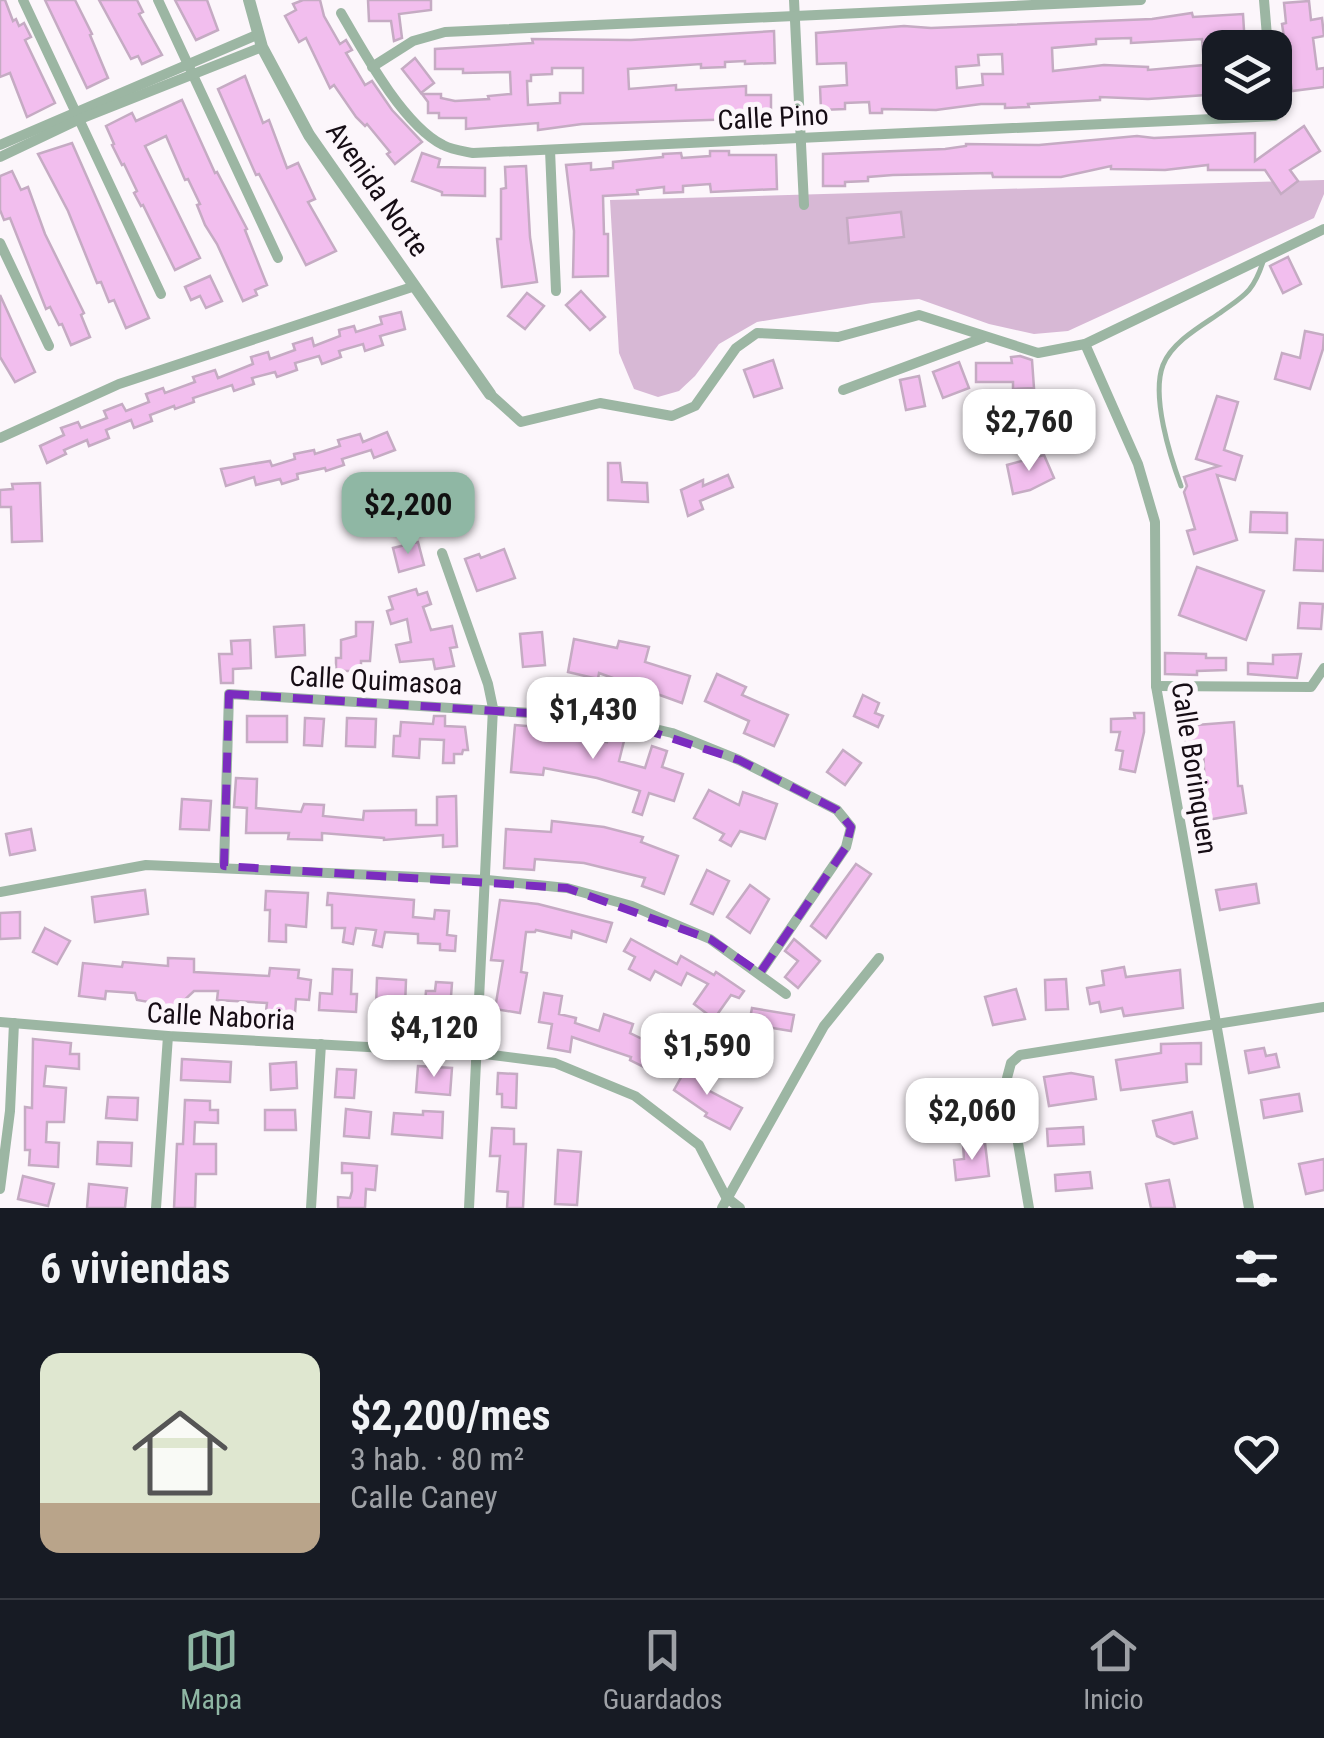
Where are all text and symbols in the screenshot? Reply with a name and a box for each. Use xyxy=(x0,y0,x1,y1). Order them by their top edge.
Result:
map controls xyxy=(1202,30,1292,120)
button: layers xyxy=(1202,30,1292,120)
street label: Calle Pino xyxy=(717,98,829,137)
street label: Avenida Norte xyxy=(319,116,436,263)
pin: $2,760 xyxy=(948,389,1110,474)
text: $2,760 xyxy=(985,402,1073,440)
pin: $2,200 xyxy=(327,472,489,557)
text: $2,200 xyxy=(364,485,452,523)
street label: Calle Quimasoa xyxy=(289,659,463,702)
pin: $1,430 xyxy=(512,677,674,762)
street label: Calle Borinquen xyxy=(1165,680,1224,856)
text: $1,430 xyxy=(549,690,637,728)
pin: $4,120 xyxy=(353,995,515,1080)
street label: Calle Naboria xyxy=(146,996,296,1037)
text: $4,120 xyxy=(390,1008,478,1046)
pin: $1,590 xyxy=(626,1013,788,1098)
text: $1,590 xyxy=(663,1026,751,1064)
pin: $2,060 xyxy=(891,1078,1053,1163)
text: $2,060 xyxy=(928,1091,1016,1129)
icon: filters xyxy=(1229,1241,1284,1296)
text: 6 viviendas xyxy=(40,1244,230,1293)
text: $2,200/mes xyxy=(350,1391,551,1440)
icon: home xyxy=(120,1393,240,1513)
icon: heart xyxy=(1229,1426,1284,1481)
text: 3 hab. · 80 m² xyxy=(350,1440,524,1478)
text: Calle Caney xyxy=(350,1478,498,1516)
tab: Mapa xyxy=(180,1623,242,1716)
tab: Guardados xyxy=(603,1623,723,1716)
tab: Inicio xyxy=(1083,1623,1144,1716)

